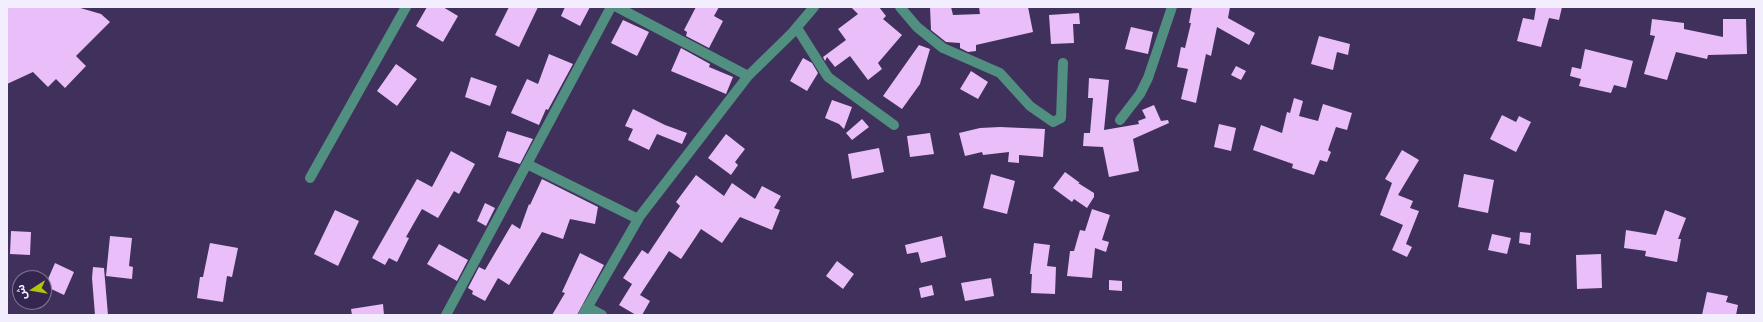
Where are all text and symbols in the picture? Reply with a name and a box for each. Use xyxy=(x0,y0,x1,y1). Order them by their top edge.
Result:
north arrow xyxy=(12,270,52,310)
text: ش xyxy=(13,283,30,301)

